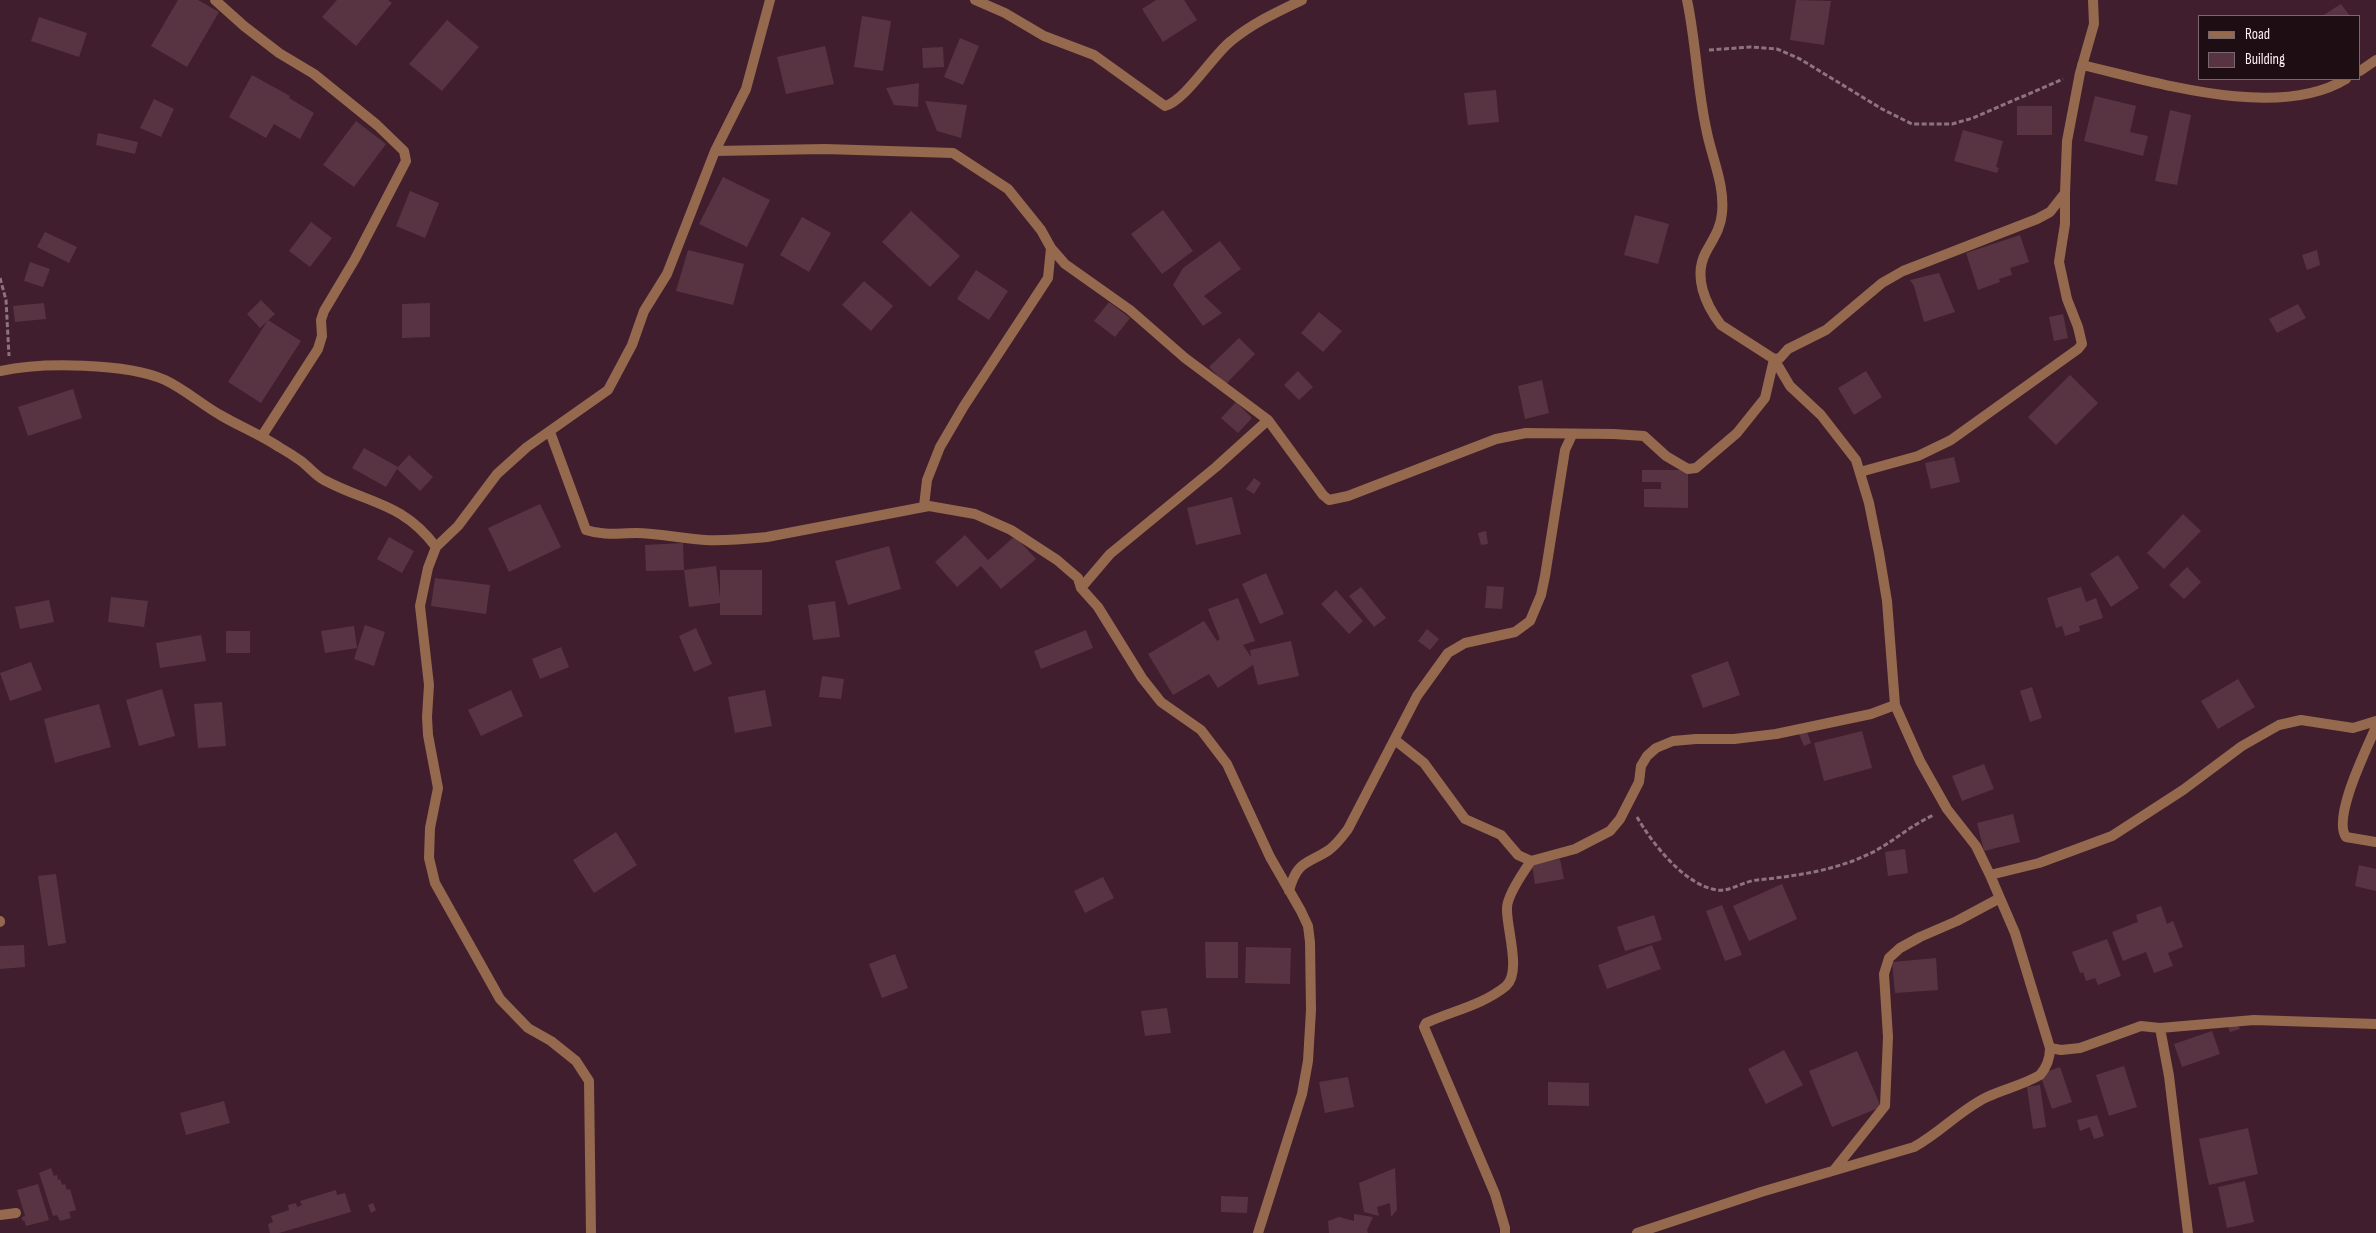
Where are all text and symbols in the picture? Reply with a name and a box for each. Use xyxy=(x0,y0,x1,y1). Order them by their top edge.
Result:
legend xyxy=(2198,15,2361,80)
text: Road xyxy=(2245,25,2270,44)
text: Building xyxy=(2245,50,2285,69)

